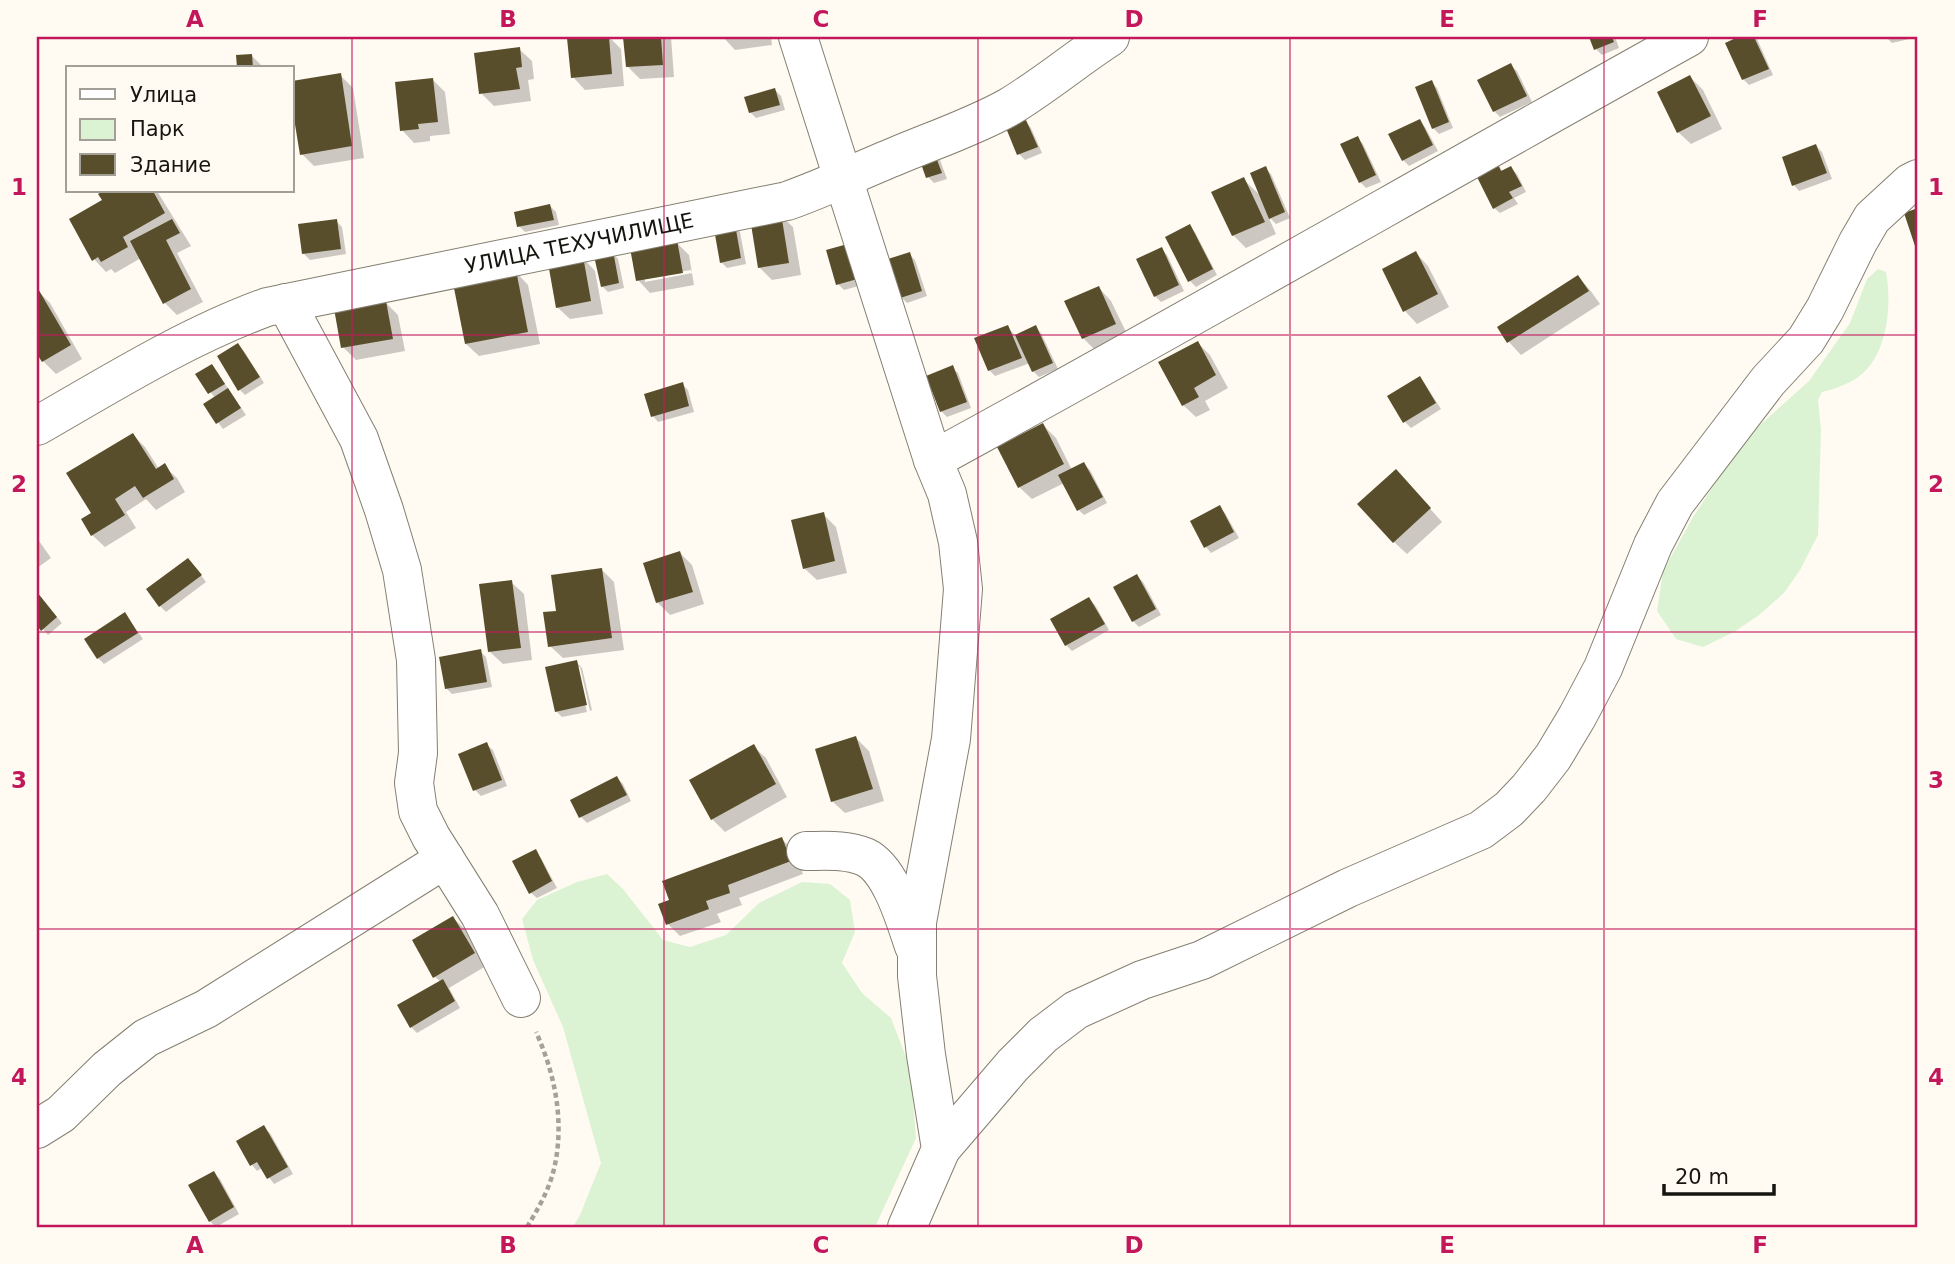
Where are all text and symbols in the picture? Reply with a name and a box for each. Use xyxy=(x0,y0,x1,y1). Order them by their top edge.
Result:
text: A xyxy=(186,6,204,32)
text: B xyxy=(499,6,517,32)
text: C xyxy=(813,6,829,32)
text: D xyxy=(1124,6,1144,32)
text: E xyxy=(1439,6,1455,32)
text: F xyxy=(1752,6,1768,32)
legend xyxy=(66,66,294,192)
text: Улица xyxy=(130,83,197,107)
text: Парк xyxy=(130,117,185,141)
text: Здание xyxy=(130,153,211,177)
text: 1 xyxy=(11,174,27,200)
text: 1 xyxy=(1928,174,1944,200)
street label: УЛИЦА ТЕХУЧИЛИЩЕ xyxy=(463,208,696,278)
text: 2 xyxy=(11,471,27,497)
text: 2 xyxy=(1928,471,1944,497)
text: 3 xyxy=(11,767,27,793)
text: 3 xyxy=(1928,767,1944,793)
text: 4 xyxy=(11,1064,27,1090)
text: 4 xyxy=(1928,1064,1944,1090)
scale bar xyxy=(1664,1152,1775,1196)
text: 20 m xyxy=(1675,1165,1729,1189)
text: A xyxy=(186,1232,204,1258)
text: B xyxy=(499,1232,517,1258)
text: C xyxy=(813,1232,829,1258)
text: D xyxy=(1124,1232,1144,1258)
text: E xyxy=(1439,1232,1455,1258)
text: F xyxy=(1752,1232,1768,1258)

